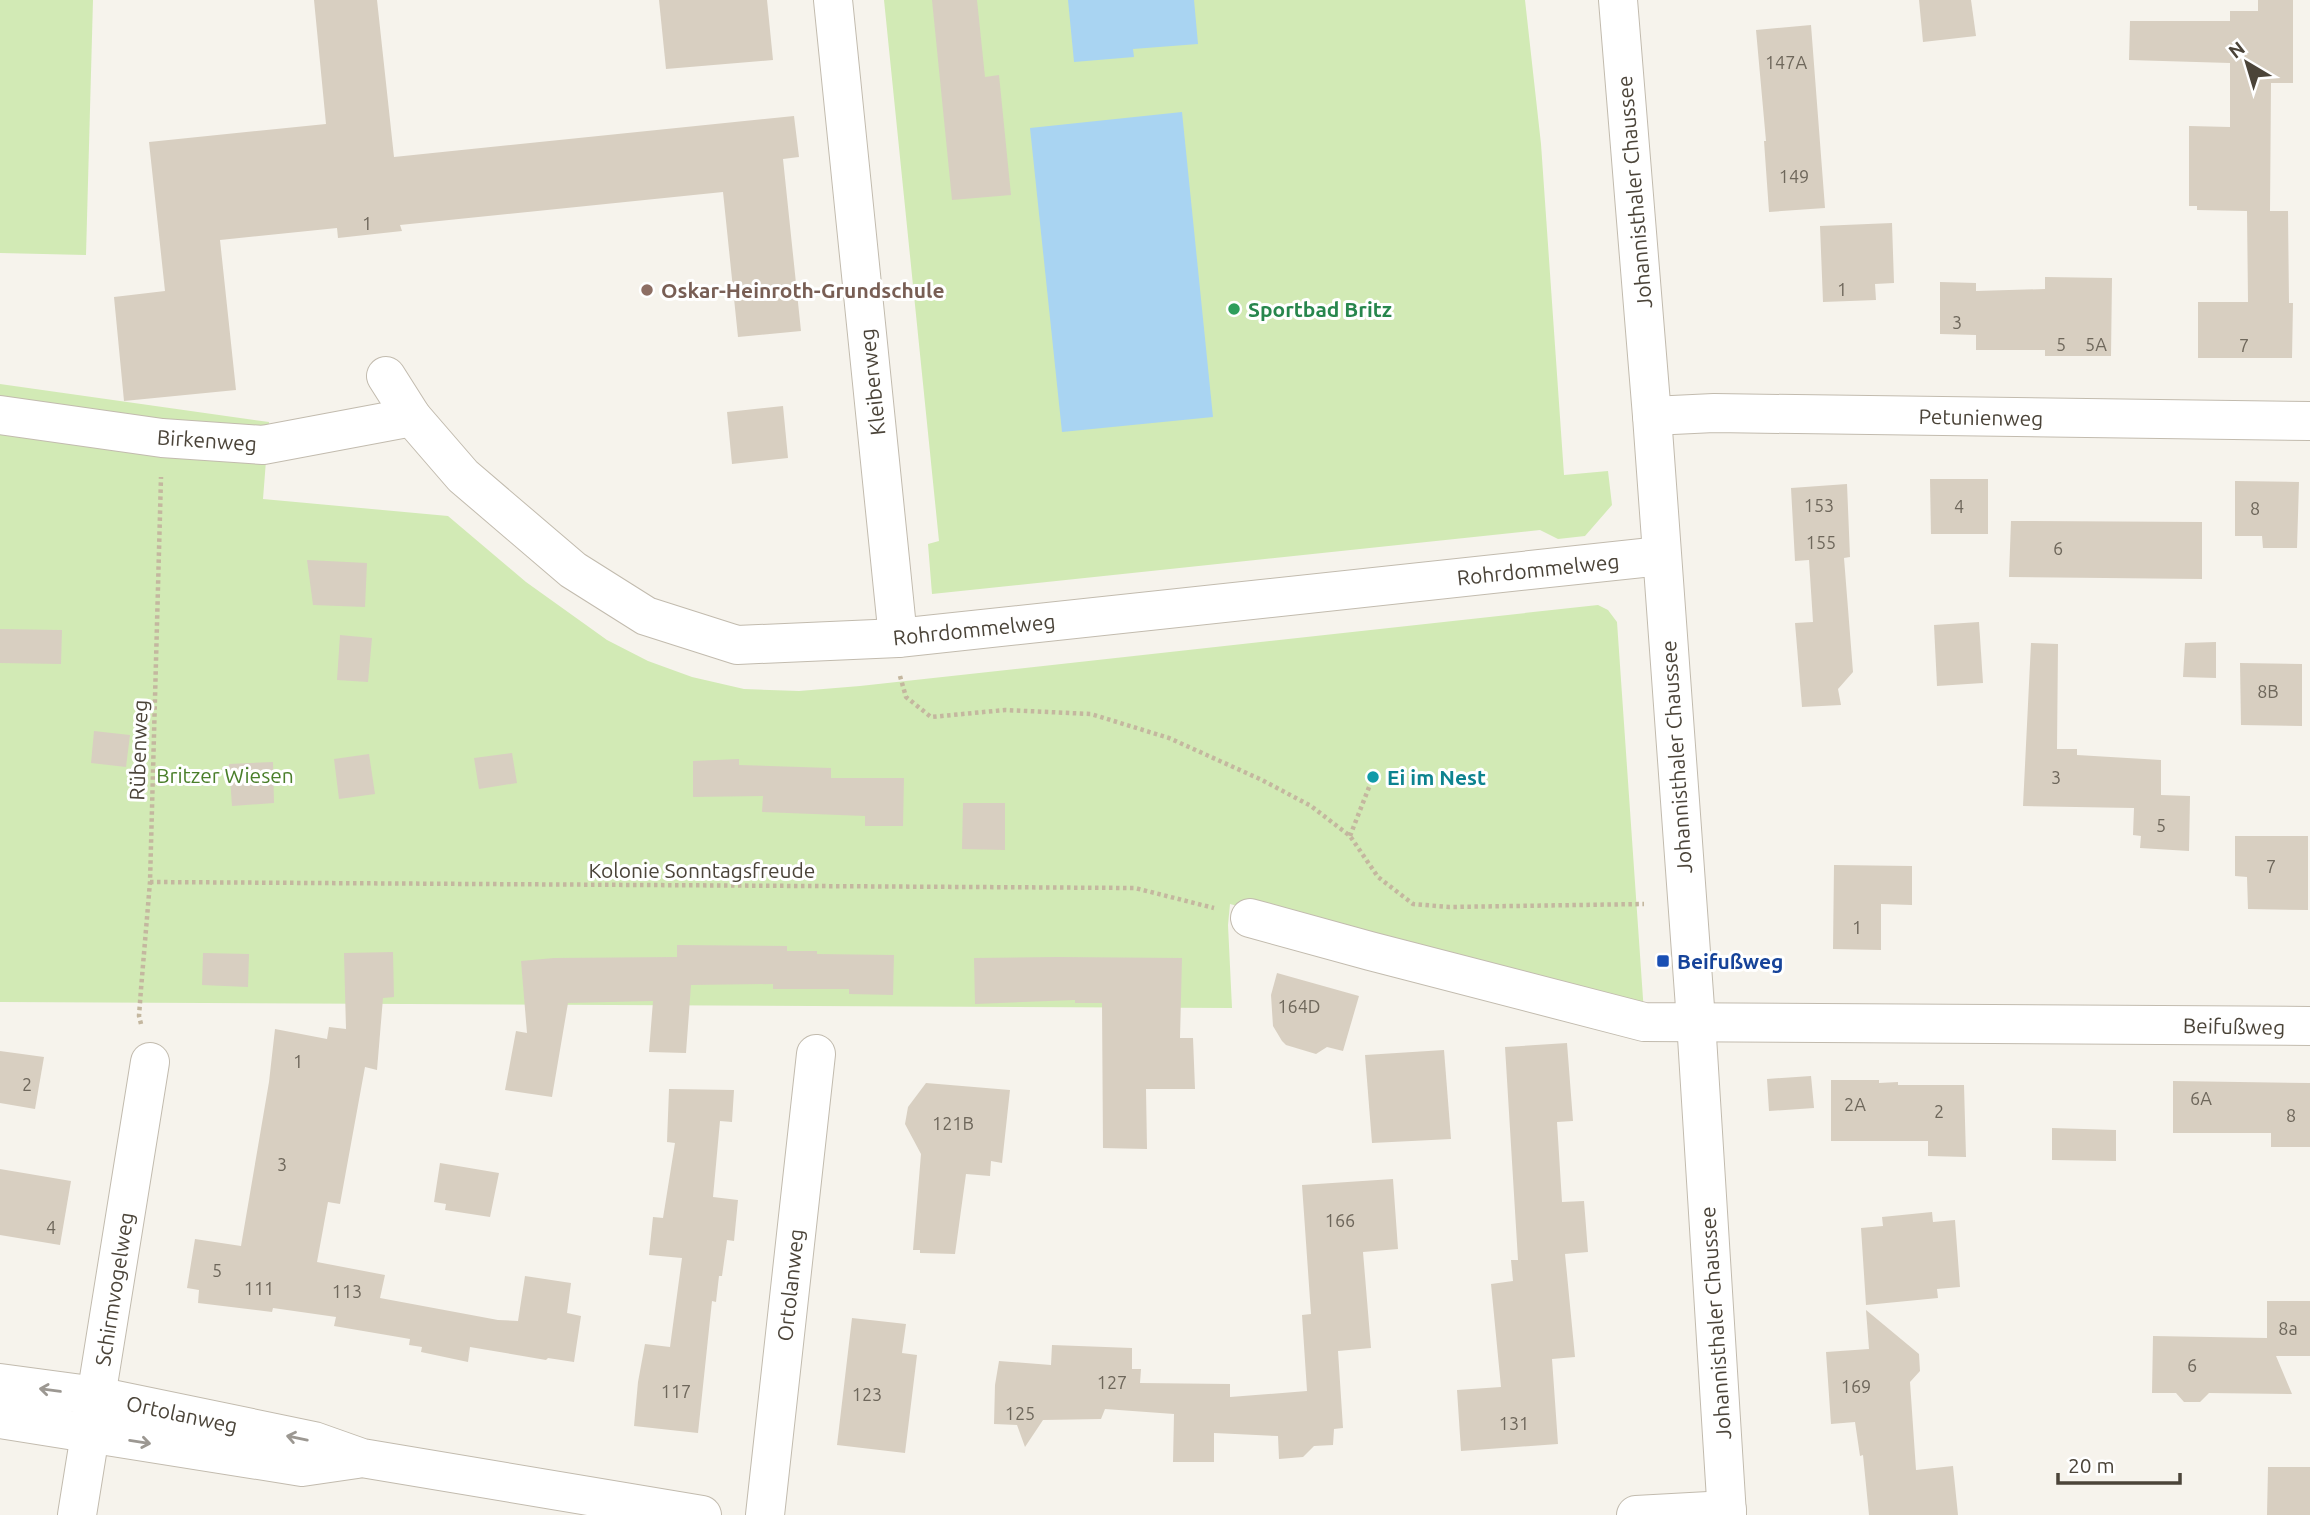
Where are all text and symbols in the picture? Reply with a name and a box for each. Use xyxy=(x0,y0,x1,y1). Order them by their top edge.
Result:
north arrow xyxy=(2212,28,2282,98)
text: N xyxy=(2224,37,2249,63)
house number: 147A xyxy=(1765,52,1807,72)
street label: Johannisthaler Chaussee xyxy=(1612,75,1656,309)
house number: 149 xyxy=(1779,166,1809,186)
house number: 1 xyxy=(362,213,372,233)
place label: Oskar-Heinroth-Grundschule xyxy=(661,278,945,302)
house number: 1 xyxy=(1837,279,1847,299)
marker: Oskar-Heinroth-Grundschule xyxy=(639,282,655,298)
place label: Sportbad Britz xyxy=(1248,297,1392,321)
marker: Sportbad Britz xyxy=(1226,301,1242,317)
house number: 3 xyxy=(1952,312,1962,332)
street label: Kleiberweg xyxy=(854,327,890,437)
house number: 5 xyxy=(2056,334,2066,354)
house number: 5A xyxy=(2085,334,2107,354)
house number: 7 xyxy=(2239,335,2249,355)
street label: Petunienweg xyxy=(1919,404,2043,430)
street label: Birkenweg xyxy=(156,425,258,455)
house number: 153 xyxy=(1804,495,1834,515)
house number: 4 xyxy=(1954,496,1964,516)
house number: 8 xyxy=(2250,498,2260,518)
house number: 155 xyxy=(1806,532,1836,552)
house number: 6 xyxy=(2053,538,2063,558)
street label: Rohrdommelweg xyxy=(1456,549,1620,589)
street label: Rohrdommelweg xyxy=(892,609,1056,649)
street label: Johannisthaler Chaussee xyxy=(1656,640,1696,874)
house number: 8B xyxy=(2257,681,2279,701)
street label: Rübenweg xyxy=(124,699,152,801)
park label: Britzer Wiesen xyxy=(156,763,294,787)
place label: Ei im Nest xyxy=(1387,765,1486,789)
house number: 3 xyxy=(2051,767,2061,787)
marker: Ei im Nest xyxy=(1365,769,1381,785)
house number: 5 xyxy=(2156,815,2166,835)
house number: 7 xyxy=(2266,856,2276,876)
street label: Kolonie Sonntagsfreude xyxy=(589,858,815,882)
house number: 1 xyxy=(1852,917,1862,937)
place label: Beifußweg xyxy=(1677,949,1783,973)
marker: Beifußweg xyxy=(1655,953,1671,969)
house number: 164D xyxy=(1277,996,1321,1016)
street label: Beifußweg xyxy=(2183,1013,2285,1039)
house number: 1 xyxy=(293,1051,303,1071)
house number: 2 xyxy=(22,1074,32,1094)
house number: 6A xyxy=(2190,1088,2212,1108)
house number: 2A xyxy=(1844,1094,1866,1114)
house number: 2 xyxy=(1934,1101,1944,1121)
house number: 8 xyxy=(2286,1105,2296,1125)
house number: 121B xyxy=(932,1113,974,1133)
house number: 3 xyxy=(277,1154,287,1174)
street label: Johannisthaler Chaussee xyxy=(1695,1206,1735,1440)
street label: Schirmvogelweg xyxy=(90,1210,138,1368)
house number: 166 xyxy=(1325,1210,1355,1230)
house number: 4 xyxy=(46,1217,56,1237)
street label: Ortolanweg xyxy=(772,1228,808,1342)
house number: 5 xyxy=(212,1260,222,1280)
house number: 111 xyxy=(244,1278,274,1298)
house number: 113 xyxy=(332,1281,362,1301)
house number: 8a xyxy=(2278,1318,2298,1338)
house number: 6 xyxy=(2187,1355,2197,1375)
house number: 127 xyxy=(1097,1372,1127,1392)
house number: 169 xyxy=(1841,1376,1871,1396)
house number: 117 xyxy=(661,1381,691,1401)
one-way arrow xyxy=(39,1383,62,1396)
house number: 123 xyxy=(852,1384,882,1404)
street label: Ortolanweg xyxy=(124,1391,240,1437)
house number: 125 xyxy=(1005,1403,1035,1423)
house number: 131 xyxy=(1499,1413,1529,1433)
one-way arrow xyxy=(286,1430,309,1444)
one-way arrow xyxy=(128,1436,151,1449)
scale bar xyxy=(2058,1442,2180,1486)
text: 20 m xyxy=(2068,1453,2115,1477)

